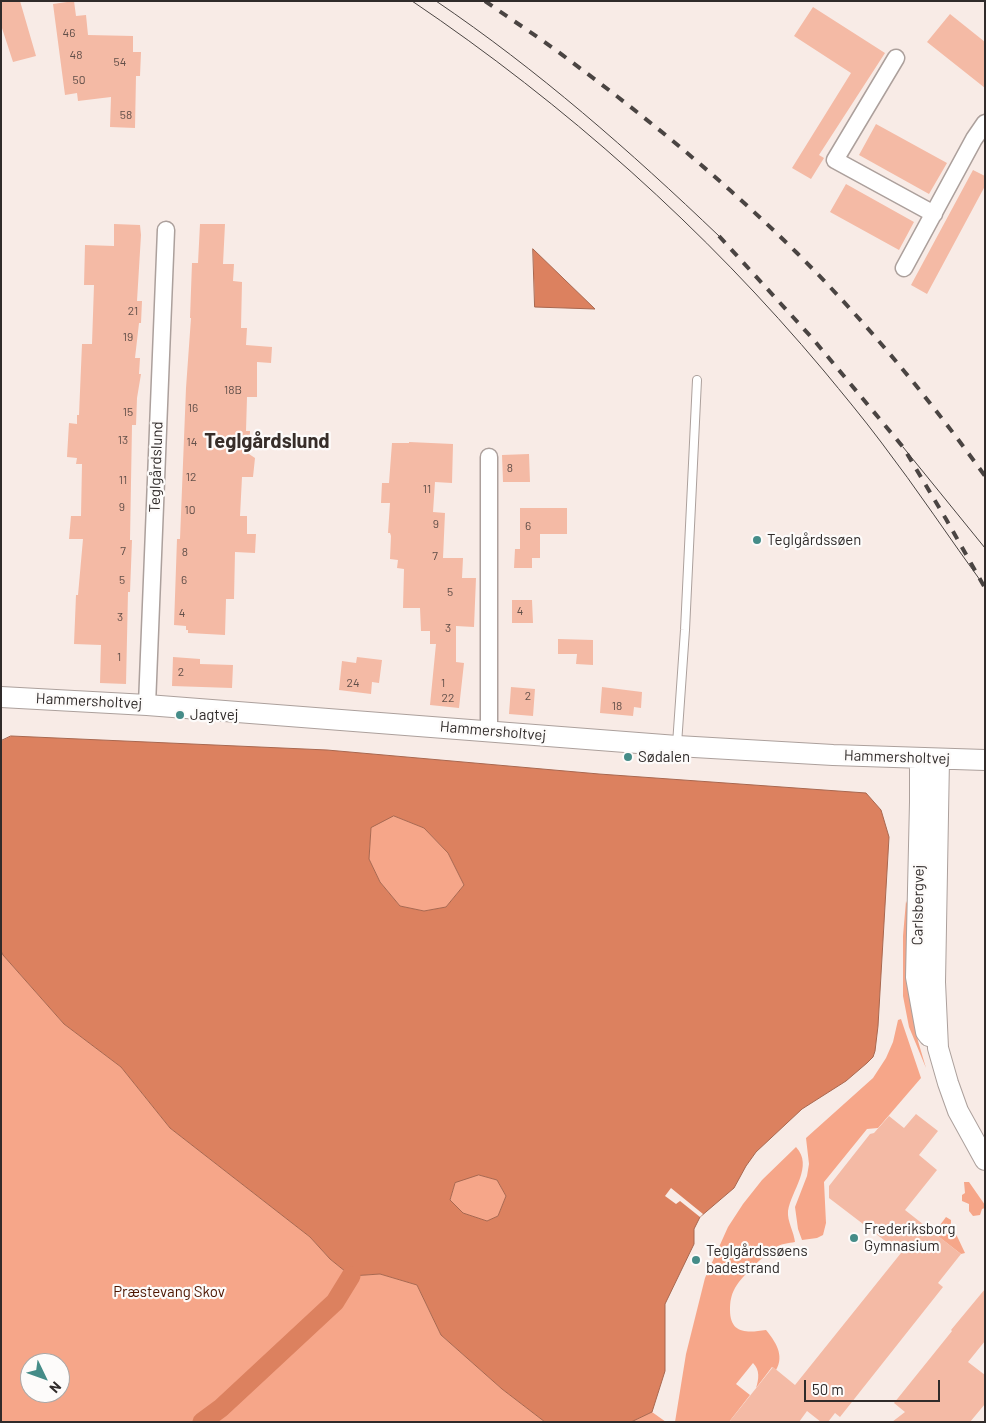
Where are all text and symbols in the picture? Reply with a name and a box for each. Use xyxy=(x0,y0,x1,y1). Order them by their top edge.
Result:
house number: 46 xyxy=(63,26,75,40)
house number: 48 xyxy=(70,48,82,62)
house number: 54 xyxy=(114,55,126,69)
house number: 50 xyxy=(73,73,85,87)
house number: 58 xyxy=(120,108,132,122)
house number: 21 xyxy=(128,304,138,318)
house number: 19 xyxy=(123,330,133,344)
house number: 18B xyxy=(224,383,242,397)
house number: 16 xyxy=(188,401,198,415)
house number: 15 xyxy=(123,405,133,419)
street label: Teglgårdslund xyxy=(145,421,167,513)
district label: Teglgårdslund xyxy=(204,429,330,453)
house number: 13 xyxy=(118,433,128,447)
house number: 14 xyxy=(187,435,197,449)
house number: 8 xyxy=(507,461,513,475)
house number: 12 xyxy=(186,470,196,484)
house number: 11 xyxy=(119,473,127,487)
house number: 11 xyxy=(423,482,431,496)
house number: 9 xyxy=(119,500,125,514)
house number: 10 xyxy=(185,503,195,517)
house number: 9 xyxy=(433,517,439,531)
house number: 6 xyxy=(525,519,531,533)
place label: Teglgårdssøen xyxy=(767,531,861,549)
marker: Teglgårdssøen xyxy=(751,534,763,546)
house number: 7 xyxy=(120,544,126,558)
house number: 8 xyxy=(182,545,188,559)
house number: 7 xyxy=(432,549,438,563)
house number: 5 xyxy=(119,573,125,587)
house number: 6 xyxy=(181,573,187,587)
house number: 5 xyxy=(447,585,453,599)
house number: 4 xyxy=(517,604,523,618)
house number: 4 xyxy=(179,606,185,620)
house number: 3 xyxy=(117,610,123,624)
house number: 3 xyxy=(445,621,451,635)
house number: 1 xyxy=(117,650,121,664)
house number: 2 xyxy=(178,665,184,679)
house number: 24 xyxy=(346,676,360,690)
house number: 1 xyxy=(441,676,445,690)
street label: Hammersholtvej xyxy=(35,689,143,713)
house number: 2 xyxy=(525,689,531,703)
house number: 22 xyxy=(442,691,454,705)
house number: 18 xyxy=(612,699,622,713)
place label: Jagtvej xyxy=(190,706,238,724)
marker: Jagtvej xyxy=(174,709,186,721)
street label: Hammersholtvej xyxy=(439,717,547,745)
street label: Hammersholtvej xyxy=(844,746,950,768)
place label: Sødalen xyxy=(638,748,690,766)
marker: Sødalen xyxy=(622,751,634,763)
street label: Carlsbergvej xyxy=(908,864,928,946)
place label: Frederiksborg Gymnasium xyxy=(864,1220,955,1255)
marker: Frederiksborg Gymnasium xyxy=(848,1232,860,1244)
place label: Teglgårdssøens badestrand xyxy=(706,1242,808,1277)
marker: Teglgårdssøens badestrand xyxy=(690,1254,702,1266)
park label: Præstevang Skov xyxy=(113,1283,225,1301)
north arrow xyxy=(20,1353,70,1403)
scale bar xyxy=(806,1370,942,1402)
text: N xyxy=(46,1379,65,1397)
text: 50 m xyxy=(812,1380,844,1398)

